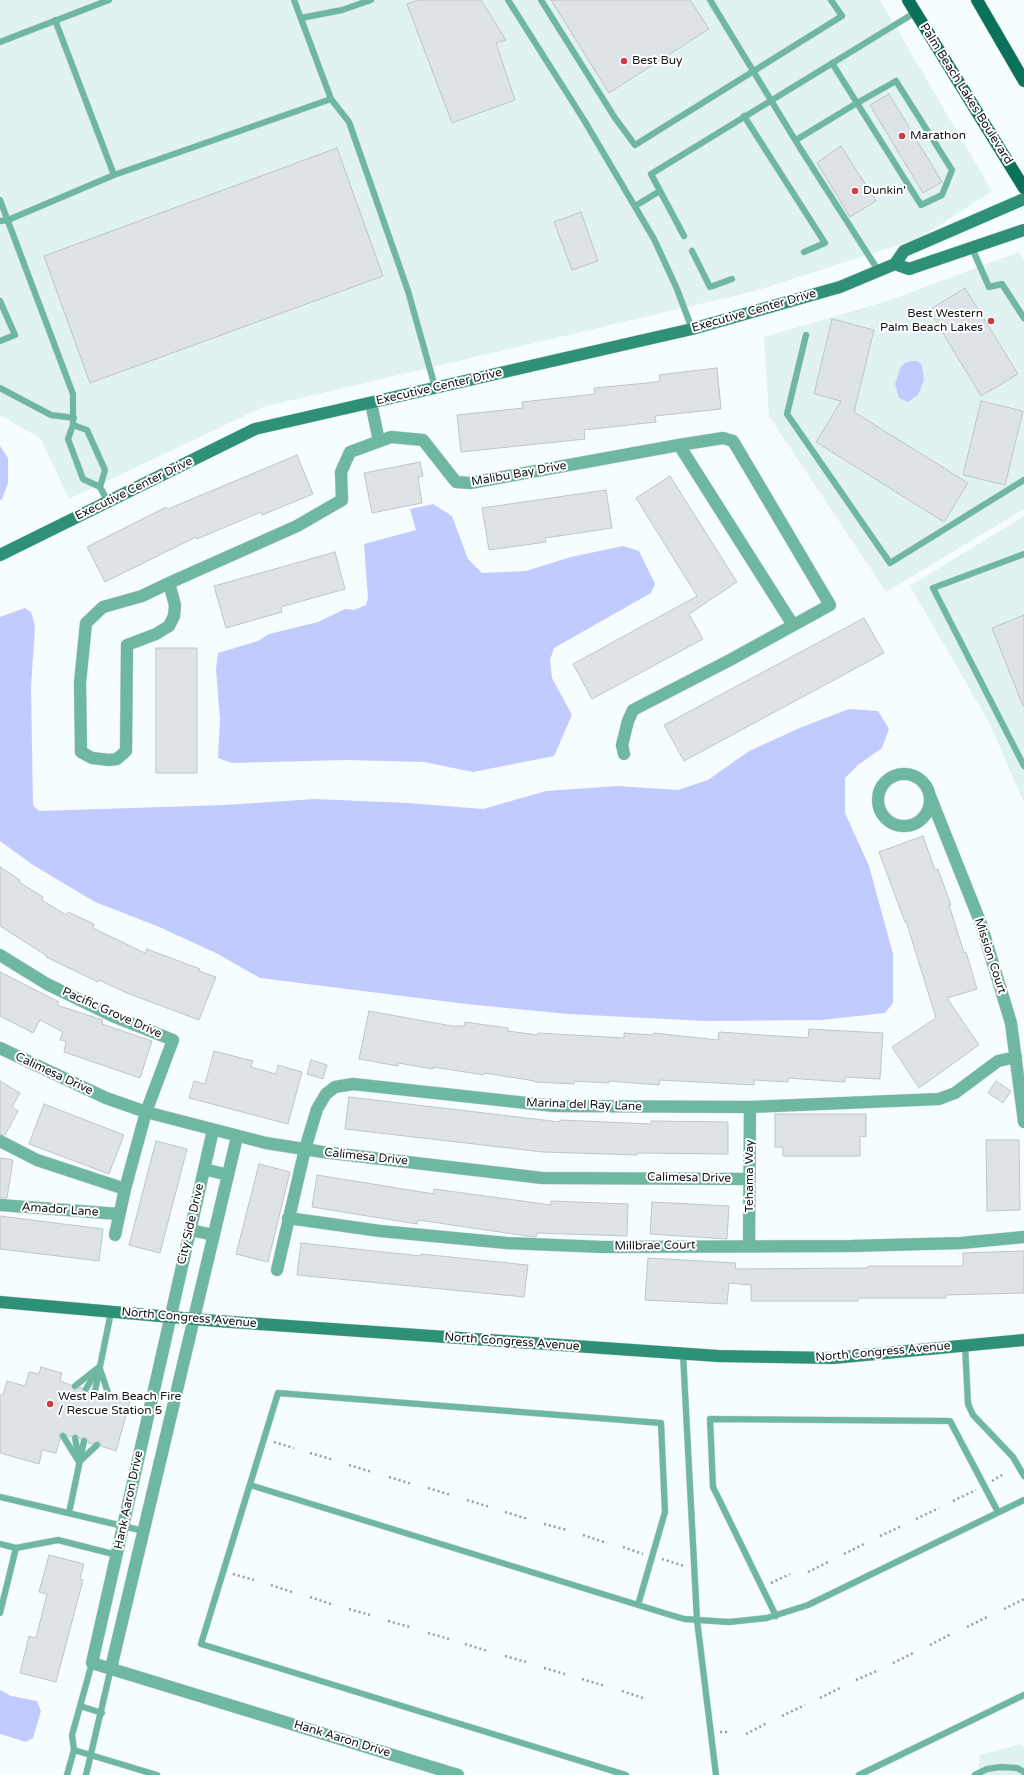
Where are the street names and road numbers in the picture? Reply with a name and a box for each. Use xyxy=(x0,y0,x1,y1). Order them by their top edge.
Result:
street label: Palm Beach Lakes Boulevard xyxy=(917,21,1015,167)
street label: Executive Center Drive xyxy=(690,286,818,336)
street label: Executive Center Drive xyxy=(375,365,503,409)
street label: Executive Center Drive xyxy=(73,454,195,524)
street label: Malibu Bay Drive xyxy=(470,459,568,489)
street label: Mission Court xyxy=(971,916,1009,996)
street label: Pacific Grove Drive xyxy=(60,985,164,1041)
street label: Calimesa Drive xyxy=(13,1050,95,1098)
street label: Marina del Ray Lane xyxy=(526,1096,642,1114)
street label: Tehama Way xyxy=(743,1140,757,1212)
street label: Calimesa Drive xyxy=(323,1145,409,1169)
street label: Calimesa Drive xyxy=(647,1170,731,1186)
street label: City Side Drive xyxy=(175,1182,207,1266)
street label: Amador Lane xyxy=(21,1200,99,1220)
street label: Millbrae Court xyxy=(614,1238,696,1254)
street label: North Congress Avenue xyxy=(121,1305,257,1331)
street label: North Congress Avenue xyxy=(444,1330,580,1354)
street label: North Congress Avenue xyxy=(815,1339,951,1365)
street label: Hank Aaron Drive xyxy=(112,1450,146,1550)
street label: Hank Aaron Drive xyxy=(292,1717,392,1761)

